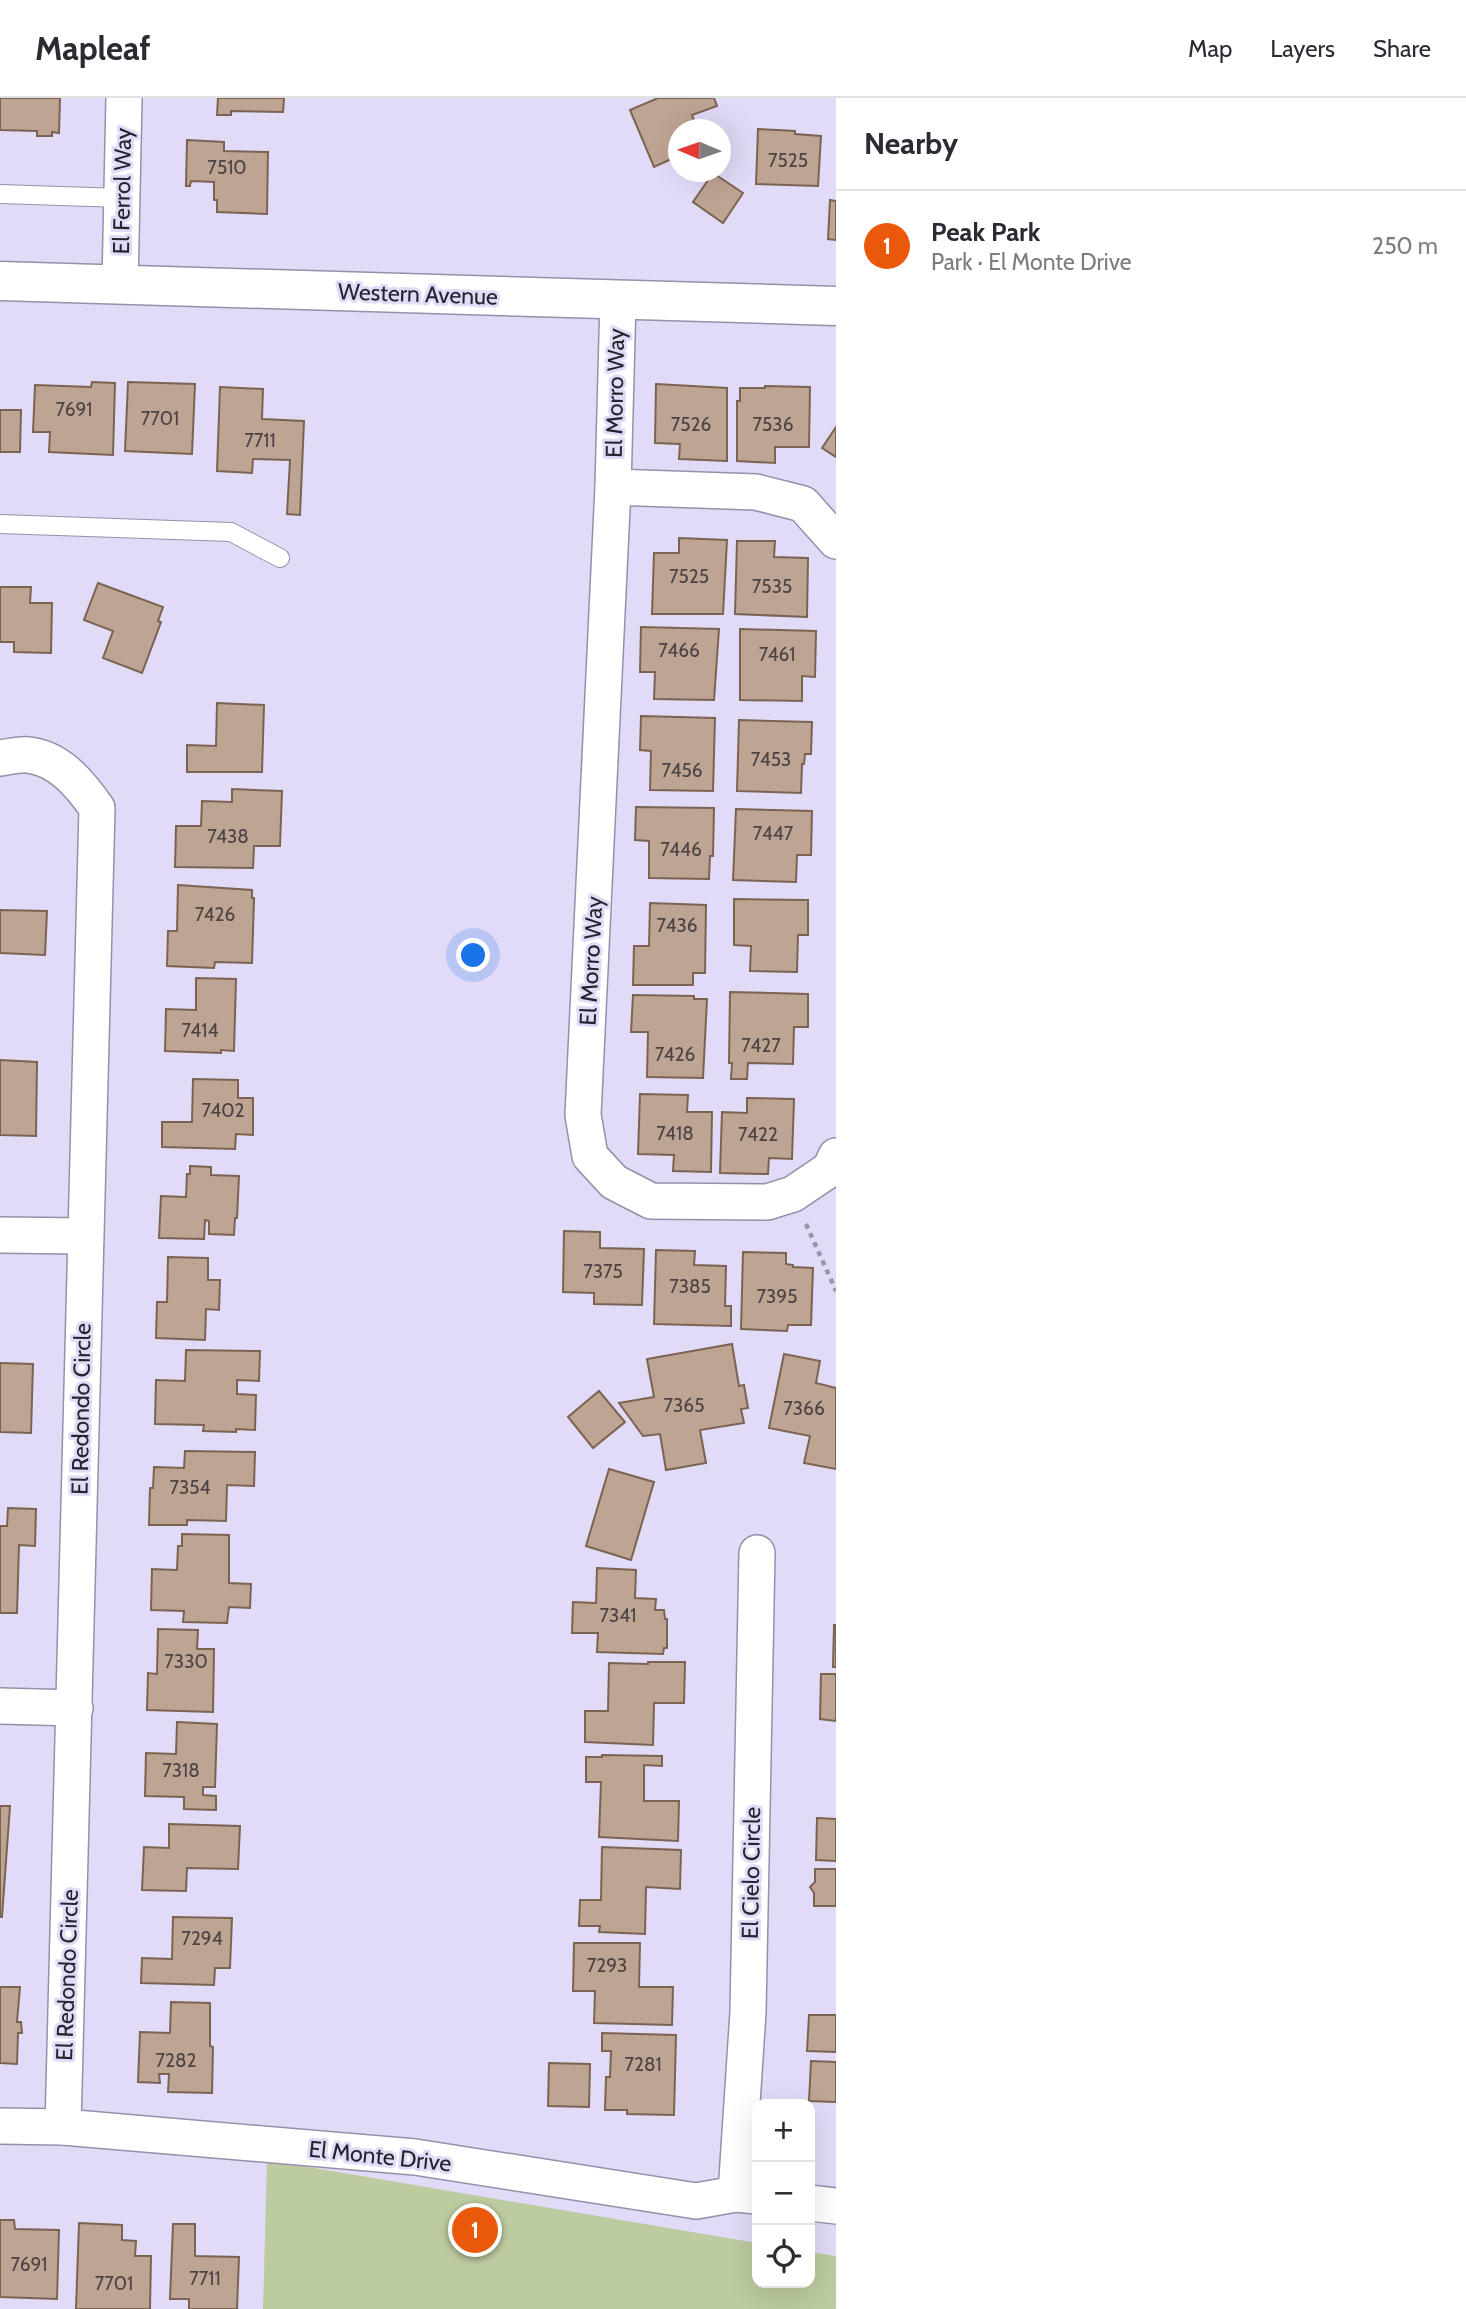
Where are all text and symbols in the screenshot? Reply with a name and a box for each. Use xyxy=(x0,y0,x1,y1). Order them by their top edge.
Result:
text: Mapleaf xyxy=(35,28,151,68)
text: Map xyxy=(1188,34,1232,63)
text: Layers xyxy=(1270,34,1335,63)
text: Share xyxy=(1373,34,1431,63)
north arrow xyxy=(668,119,731,182)
text: Nearby xyxy=(864,125,958,162)
street label: El Ferrol Way xyxy=(107,127,137,255)
house number: 7525 xyxy=(768,149,808,172)
house number: 7510 xyxy=(207,156,247,179)
text: Peak Park xyxy=(931,216,1040,248)
text: 1 xyxy=(883,232,891,260)
text: 250 m xyxy=(1372,232,1438,260)
text: Park · El Monte Drive xyxy=(931,248,1132,276)
street label: Western Avenue xyxy=(338,277,499,311)
street label: El Morro Way xyxy=(600,328,630,458)
house number: 7691 xyxy=(56,398,92,421)
house number: 7701 xyxy=(141,407,179,430)
house number: 7526 xyxy=(671,413,711,436)
house number: 7536 xyxy=(753,413,793,436)
house number: 7711 xyxy=(244,429,276,452)
house number: 7525 xyxy=(669,565,709,588)
house number: 7535 xyxy=(752,575,792,598)
house number: 7466 xyxy=(658,639,700,662)
house number: 7461 xyxy=(759,643,795,666)
house number: 7453 xyxy=(751,748,791,771)
house number: 7456 xyxy=(662,759,702,782)
house number: 7447 xyxy=(753,822,794,845)
house number: 7438 xyxy=(207,825,249,848)
house number: 7446 xyxy=(660,838,702,861)
street label: El Morro Way xyxy=(574,895,608,1026)
house number: 7426 xyxy=(195,903,235,926)
house number: 7436 xyxy=(657,914,697,937)
your location xyxy=(456,938,490,972)
house number: 7414 xyxy=(181,1019,219,1042)
house number: 7427 xyxy=(741,1034,781,1057)
house number: 7426 xyxy=(655,1043,695,1066)
house number: 7402 xyxy=(201,1099,245,1122)
house number: 7418 xyxy=(656,1122,694,1145)
house number: 7422 xyxy=(738,1123,778,1146)
house number: 7375 xyxy=(583,1260,623,1283)
house number: 7385 xyxy=(669,1275,711,1298)
house number: 7395 xyxy=(757,1285,797,1308)
street label: El Redondo Circle xyxy=(66,1323,96,1495)
house number: 7365 xyxy=(664,1394,704,1417)
house number: 7366 xyxy=(783,1397,825,1420)
house number: 7354 xyxy=(169,1476,211,1499)
house number: 7341 xyxy=(599,1604,637,1627)
house number: 7330 xyxy=(164,1650,208,1673)
house number: 7318 xyxy=(162,1759,200,1782)
street label: El Cielo Circle xyxy=(736,1806,766,1939)
street label: El Redondo Circle xyxy=(50,1889,84,2061)
house number: 7294 xyxy=(181,1927,223,1950)
house number: 7293 xyxy=(587,1954,627,1977)
house number: 7282 xyxy=(156,2049,196,2072)
house number: 7281 xyxy=(624,2053,662,2076)
map controls xyxy=(752,2099,815,2288)
button: + xyxy=(752,2099,815,2162)
street label: El Monte Drive xyxy=(307,2135,453,2177)
button: − xyxy=(752,2162,815,2225)
pin: 1 xyxy=(452,2204,498,2256)
button: locate xyxy=(752,2225,815,2288)
house number: 7691 xyxy=(11,2253,47,2276)
house number: 7711 xyxy=(189,2267,221,2290)
house number: 7701 xyxy=(95,2272,133,2295)

